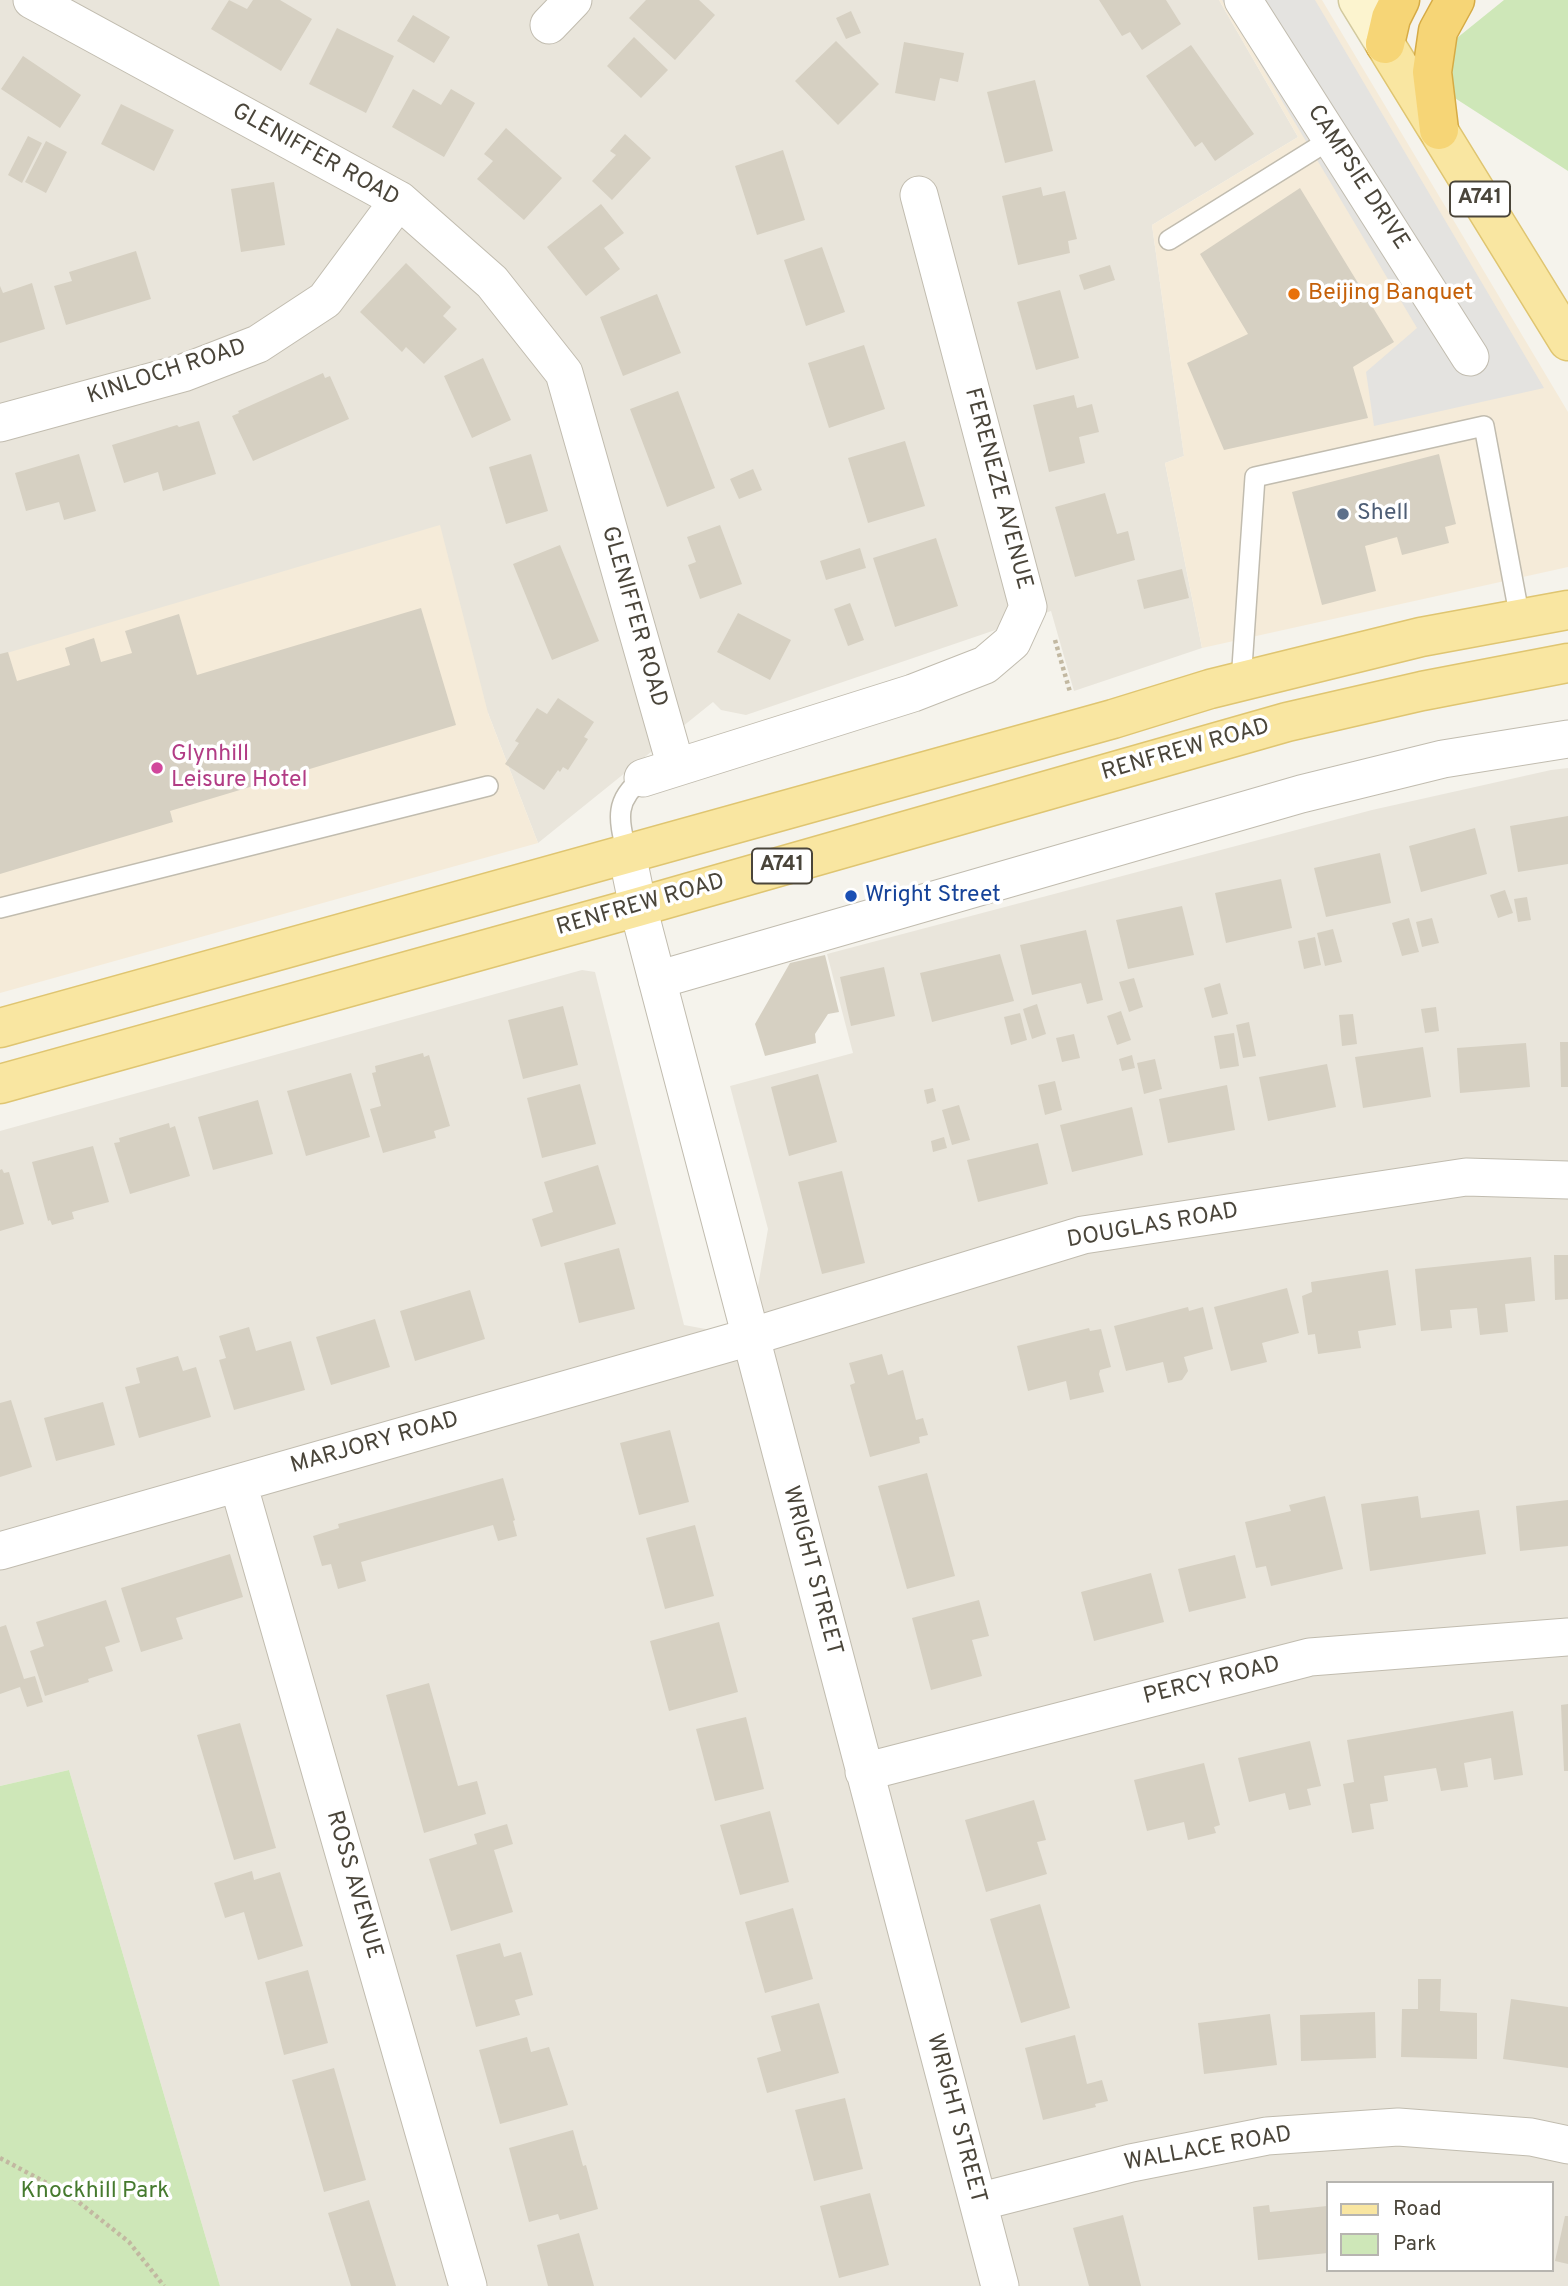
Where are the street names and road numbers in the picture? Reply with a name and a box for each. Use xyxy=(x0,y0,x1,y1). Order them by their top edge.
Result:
street label: GLENIFFER ROAD xyxy=(227,99,403,213)
street label: CAMPSIE DRIVE xyxy=(1300,100,1414,256)
road number: A741 xyxy=(1450,182,1510,216)
street label: KINLOCH ROAD xyxy=(84,334,250,412)
street label: FERENEZE AVENUE xyxy=(957,385,1037,593)
street label: GLENIFFER ROAD xyxy=(594,523,672,711)
street label: RENFREW ROAD xyxy=(1099,714,1273,788)
road number: A741 xyxy=(752,848,812,884)
street label: RENFREW ROAD xyxy=(554,869,728,943)
street label: DOUGLAS ROAD xyxy=(1065,1198,1241,1256)
street label: MARJORY ROAD xyxy=(288,1407,462,1481)
street label: WRIGHT STREET xyxy=(775,1483,847,1659)
street label: PERCY ROAD xyxy=(1141,1652,1283,1712)
street label: ROSS AVENUE xyxy=(319,1808,387,1962)
street label: WRIGHT STREET xyxy=(919,2031,991,2207)
street label: WALLACE ROAD xyxy=(1122,2122,1294,2178)

